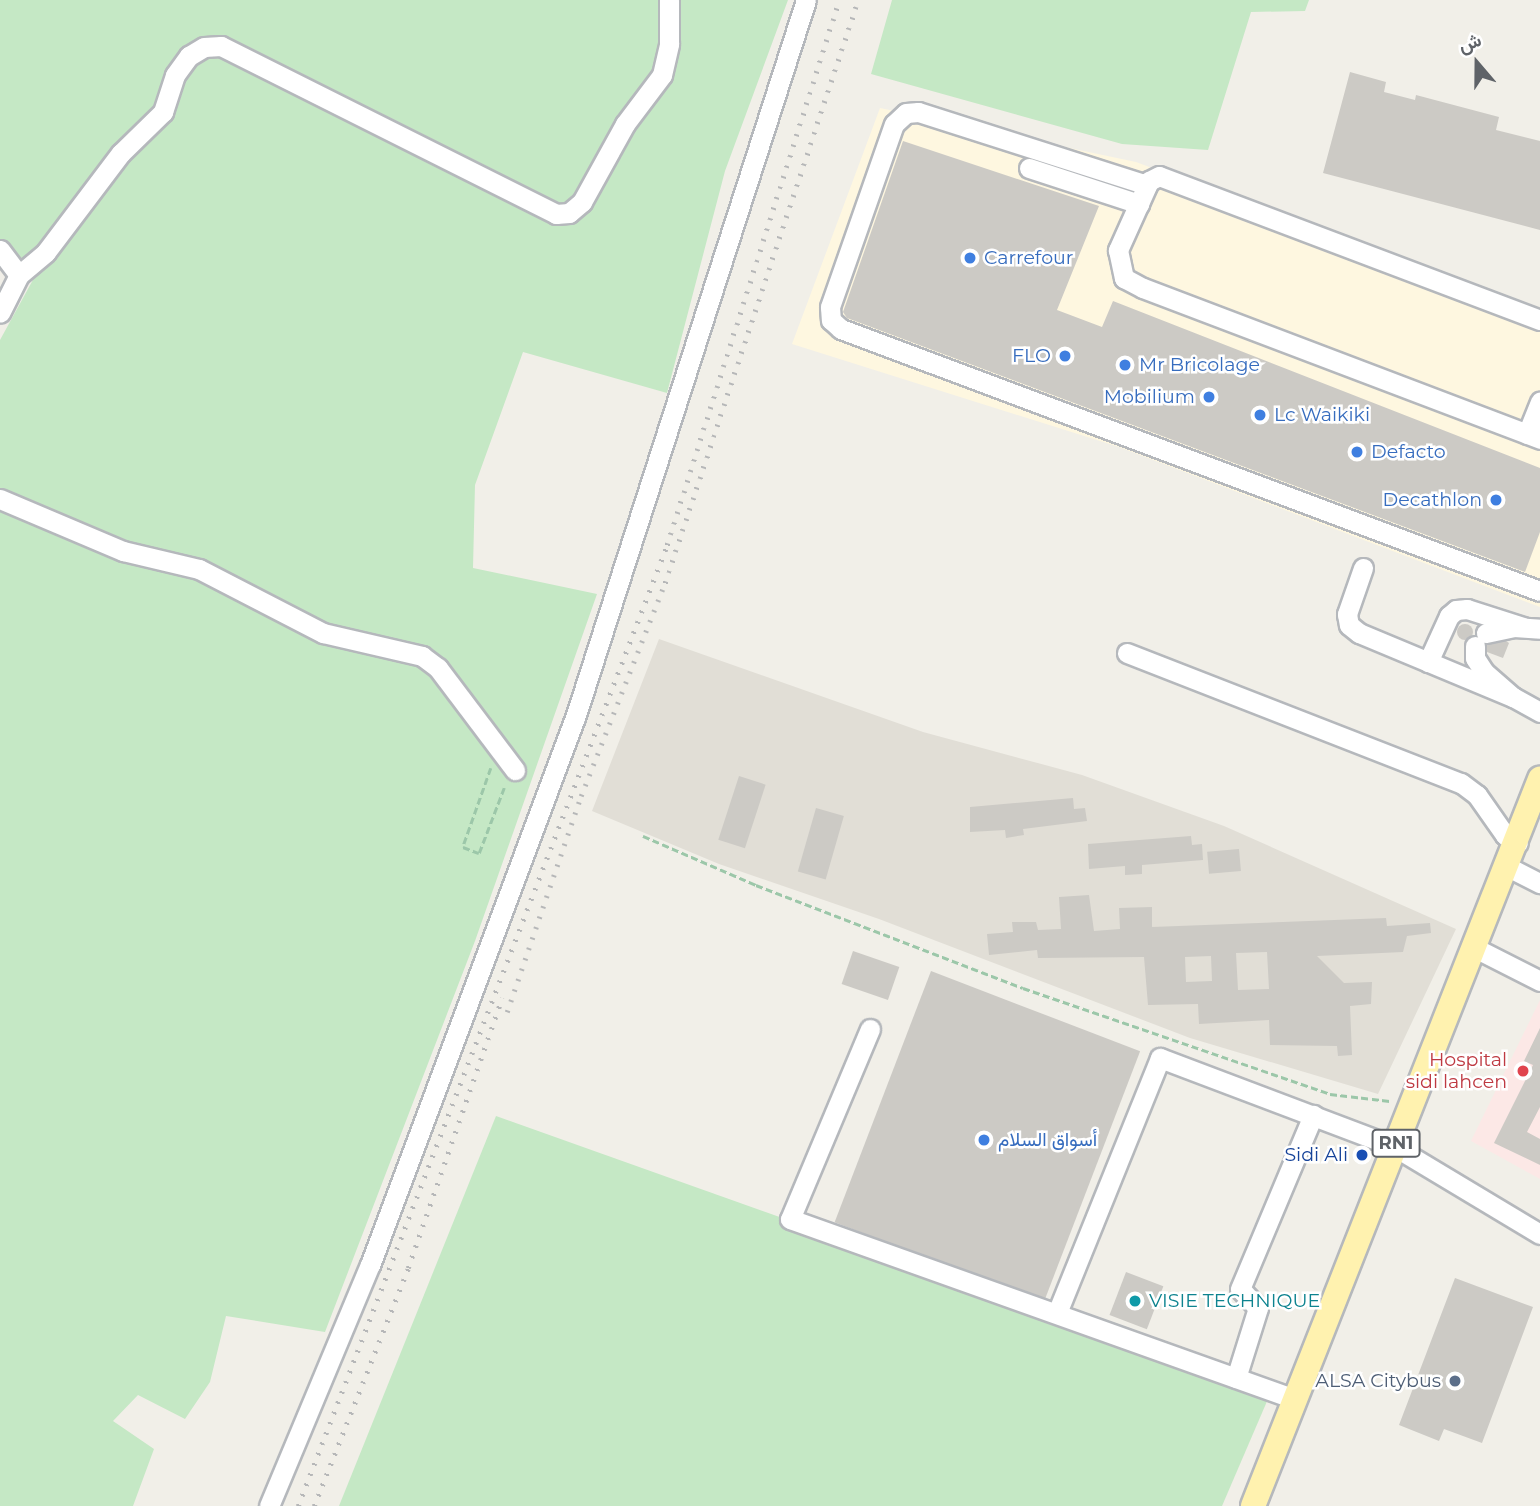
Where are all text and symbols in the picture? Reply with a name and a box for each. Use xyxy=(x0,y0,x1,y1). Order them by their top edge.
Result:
north arrow xyxy=(1442,28,1512,98)
text: ش xyxy=(1455,28,1484,58)
place label: Carrefour xyxy=(984,247,1073,269)
marker: Carrefour xyxy=(962,250,978,266)
place label: FLO xyxy=(1012,345,1051,367)
marker: FLO xyxy=(1057,348,1073,364)
place label: Mr Bricolage xyxy=(1139,354,1260,376)
marker: Mr Bricolage xyxy=(1117,357,1133,373)
place label: Mobilium xyxy=(1104,386,1195,408)
marker: Mobilium xyxy=(1201,389,1217,405)
place label: Lc Waikiki xyxy=(1274,404,1370,426)
marker: Lc Waikiki xyxy=(1252,407,1268,423)
place label: Defacto xyxy=(1371,441,1446,463)
marker: Defacto xyxy=(1349,444,1365,460)
place label: Decathlon xyxy=(1382,489,1482,511)
marker: Decathlon xyxy=(1488,492,1504,508)
place label: Hospital sidi lahcen xyxy=(1406,1049,1507,1093)
marker: Hospital sidi lahcen xyxy=(1513,1061,1533,1081)
road number: RN1 xyxy=(1372,1128,1420,1158)
place label: أسواق السلام xyxy=(998,1129,1097,1151)
marker: أسواق السلام xyxy=(976,1132,992,1148)
place label: Sidi Ali xyxy=(1284,1144,1348,1166)
marker: Sidi Ali xyxy=(1354,1147,1370,1163)
place label: VISIE TECHNIQUE xyxy=(1149,1290,1320,1312)
marker: VISIE TECHNIQUE xyxy=(1127,1293,1143,1309)
place label: ALSA Citybus xyxy=(1315,1370,1441,1392)
marker: ALSA Citybus xyxy=(1447,1373,1463,1389)

